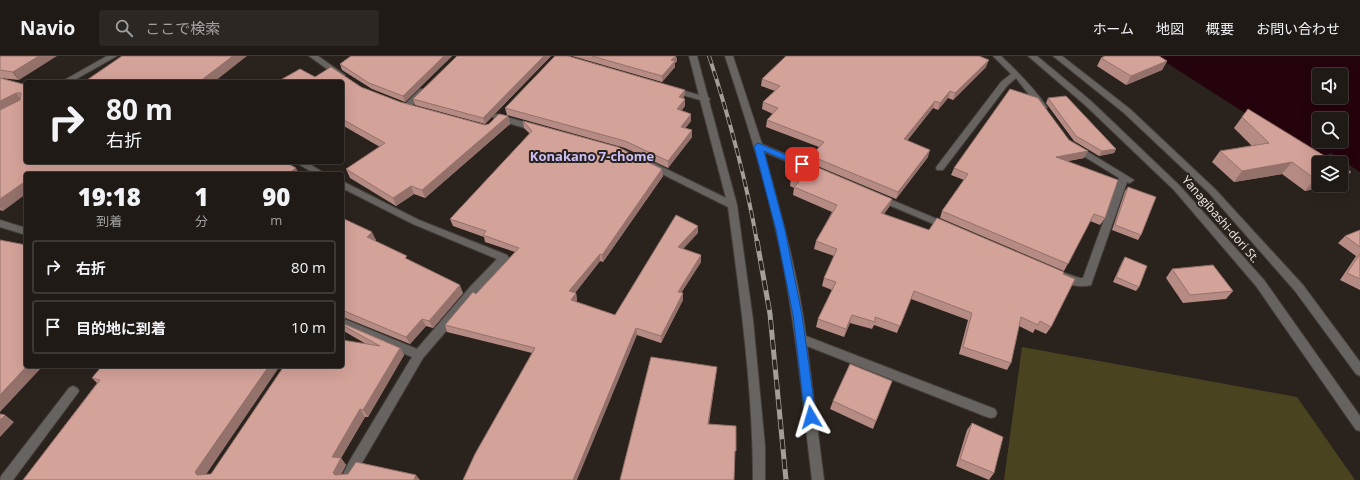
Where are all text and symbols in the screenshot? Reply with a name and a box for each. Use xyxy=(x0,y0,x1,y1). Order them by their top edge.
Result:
search box xyxy=(99,10,379,46)
text: Navio xyxy=(20,15,75,41)
icon: search xyxy=(113,17,135,39)
text: ここで検索 xyxy=(145,18,220,38)
text: ホーム xyxy=(1092,19,1134,38)
text: 地図 xyxy=(1156,19,1184,38)
text: 概要 xyxy=(1206,19,1234,38)
text: お問い合わせ xyxy=(1256,19,1340,38)
map controls xyxy=(1312,68,1348,192)
button: sound xyxy=(1312,68,1348,104)
text: 80 m xyxy=(106,90,173,128)
icon: right xyxy=(40,96,92,148)
button: search xyxy=(1312,112,1348,148)
text: 右折 xyxy=(106,128,142,152)
district label: Konakano 7-chome xyxy=(530,147,654,165)
pin xyxy=(785,147,819,181)
icon: arrive xyxy=(791,153,813,175)
button: layers xyxy=(1312,156,1348,192)
street label: Yanagibashi-dori St. xyxy=(1178,172,1264,266)
text: 19:18 xyxy=(78,180,141,213)
text: 1 xyxy=(195,180,209,213)
text: 90 xyxy=(262,180,290,213)
text: m xyxy=(270,211,282,229)
text: 到着 xyxy=(96,212,122,230)
text: 分 xyxy=(195,212,208,230)
icon: right xyxy=(42,256,64,278)
text: 80 m xyxy=(291,257,326,277)
text: 右折 xyxy=(76,258,106,278)
icon: arrive xyxy=(42,316,64,338)
text: 10 m xyxy=(291,317,326,337)
text: 目的地に到着 xyxy=(76,318,166,338)
position arrow xyxy=(790,396,832,438)

